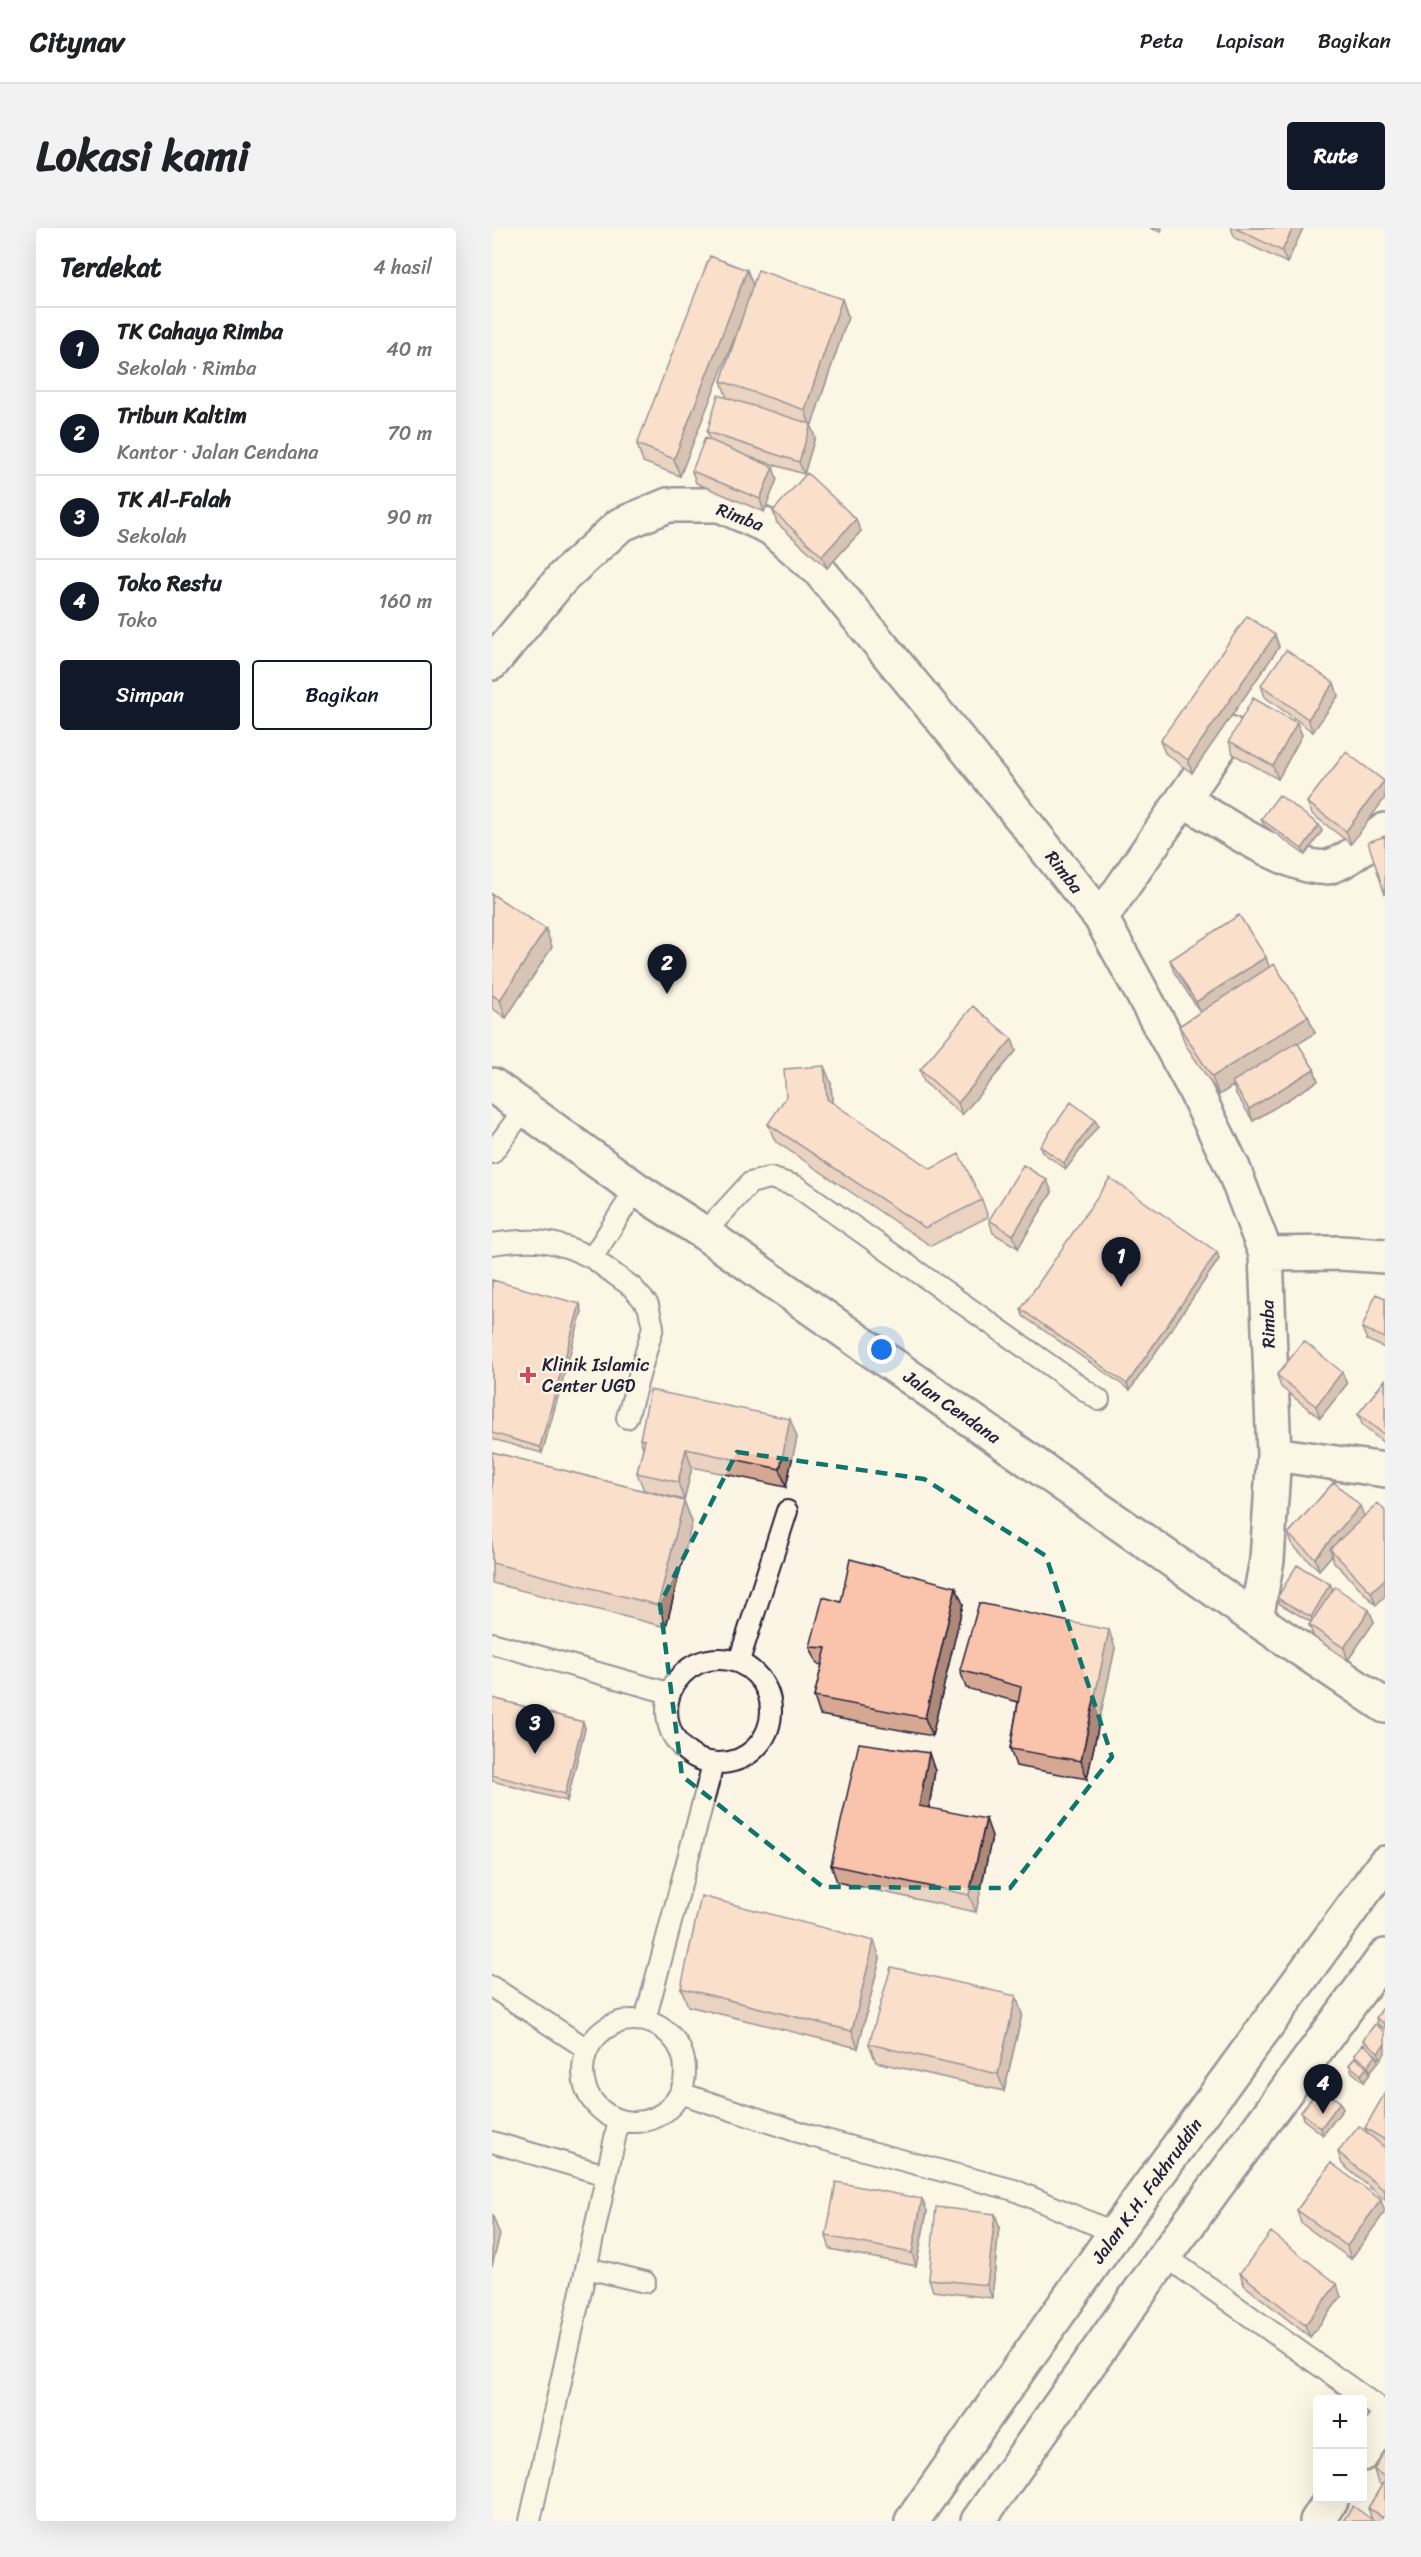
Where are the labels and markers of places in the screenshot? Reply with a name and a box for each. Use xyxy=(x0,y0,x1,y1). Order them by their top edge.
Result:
pin: 2 xyxy=(648,944,687,994)
pin: 1 xyxy=(1102,1238,1140,1287)
place label: Klinik Islamic Center UGD xyxy=(542,1349,649,1402)
marker: Klinik Islamic Center UGD xyxy=(519,1366,537,1384)
pin: 3 xyxy=(516,1704,555,1754)
pin: 4 xyxy=(1304,2064,1342,2114)

